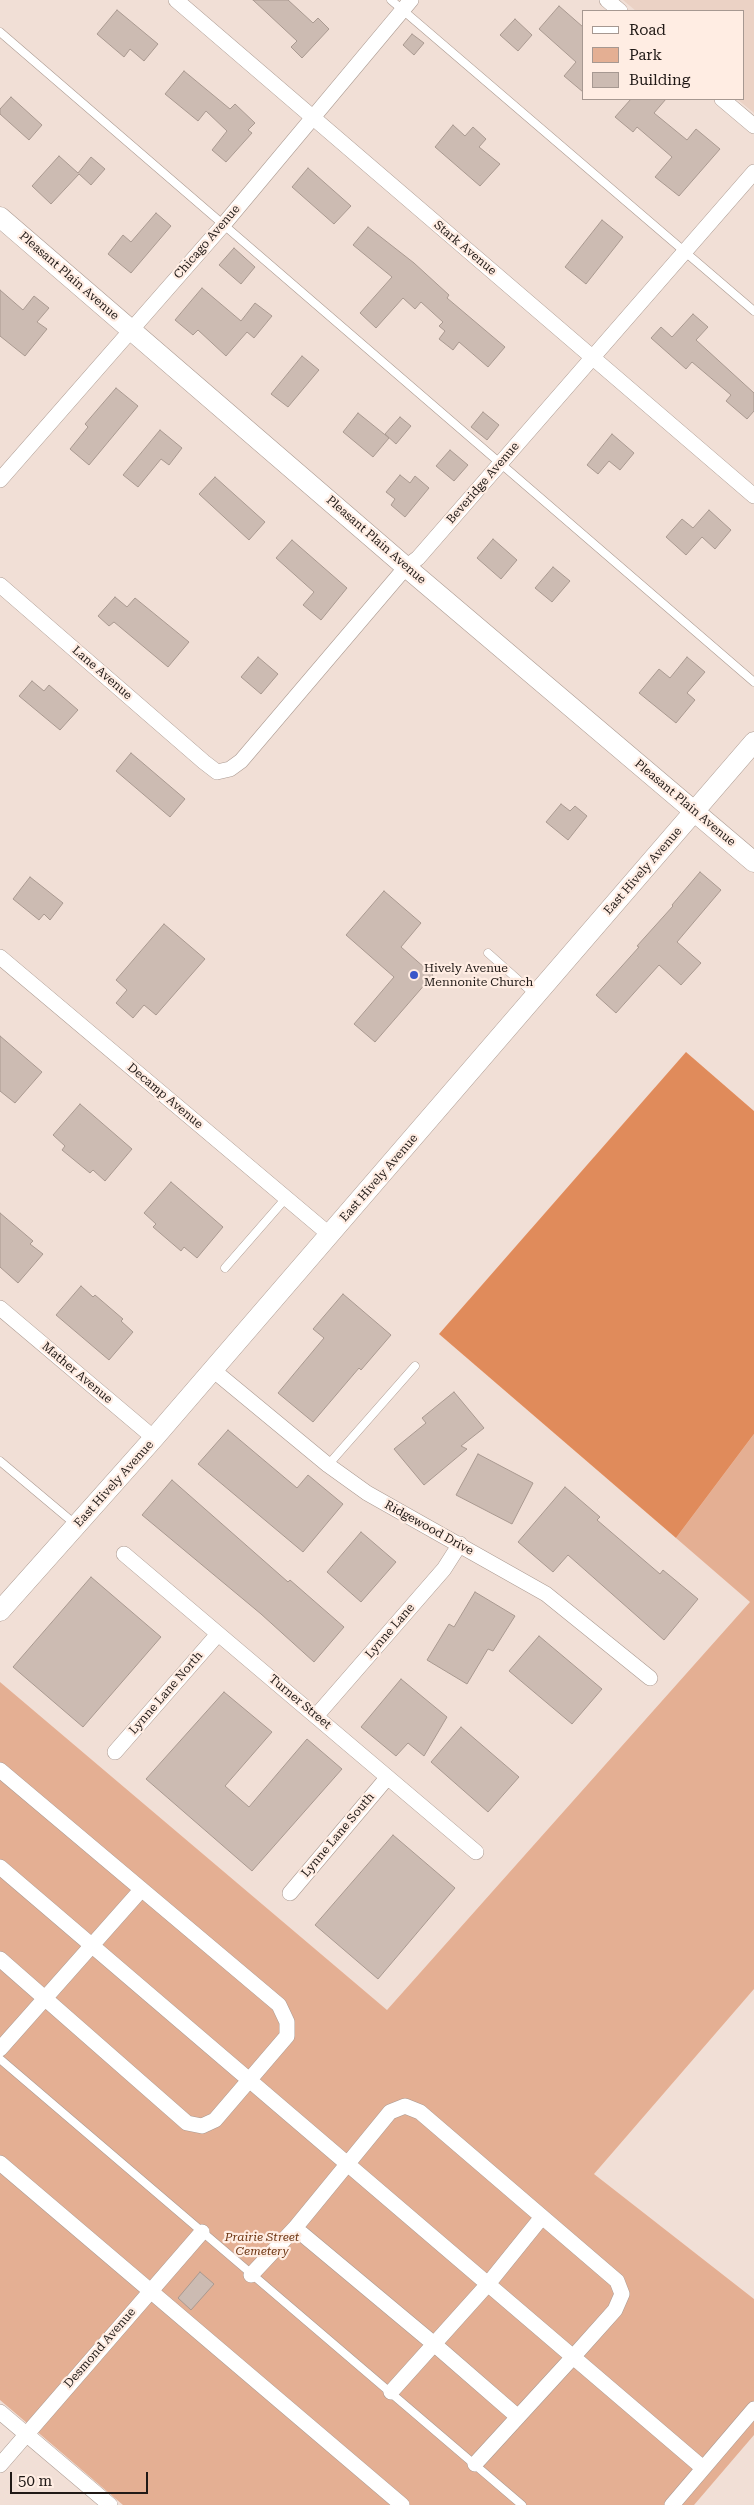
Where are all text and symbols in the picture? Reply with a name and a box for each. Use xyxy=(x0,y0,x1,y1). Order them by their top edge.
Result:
legend xyxy=(582,10,744,100)
text: Road xyxy=(629,21,666,39)
text: Park xyxy=(629,46,662,64)
text: Building xyxy=(629,71,690,89)
street label: Chicago Avenue xyxy=(171,202,243,282)
street label: Stark Avenue xyxy=(431,218,499,278)
street label: Pleasant Plain Avenue xyxy=(16,229,122,323)
street label: Beveridge Avenue xyxy=(444,439,522,527)
street label: Pleasant Plain Avenue xyxy=(323,493,429,587)
street label: Lane Avenue xyxy=(69,643,135,703)
street label: Pleasant Plain Avenue xyxy=(632,757,738,849)
street label: East Hively Avenue xyxy=(601,824,685,918)
place label: Hively Avenue Mennonite Church xyxy=(424,961,533,989)
marker: Hively Avenue Mennonite Church xyxy=(408,969,420,981)
street label: Decamp Avenue xyxy=(124,1060,206,1132)
street label: East Hively Avenue xyxy=(337,1131,421,1225)
street label: Mather Avenue xyxy=(39,1339,115,1407)
street label: East Hively Avenue xyxy=(71,1438,157,1530)
street label: Ridgewood Drive xyxy=(382,1498,476,1558)
street label: Lynne Lane xyxy=(362,1601,418,1661)
street label: Lynne Lane North xyxy=(126,1649,206,1737)
street label: Turner Street xyxy=(266,1672,334,1732)
street label: Lynne Lane South xyxy=(299,1790,377,1880)
park label: Prairie Street Cemetery xyxy=(225,2230,299,2258)
street label: Desmond Avenue xyxy=(61,2305,139,2391)
scale bar xyxy=(12,2462,150,2494)
text: 50 m xyxy=(18,2472,52,2490)

